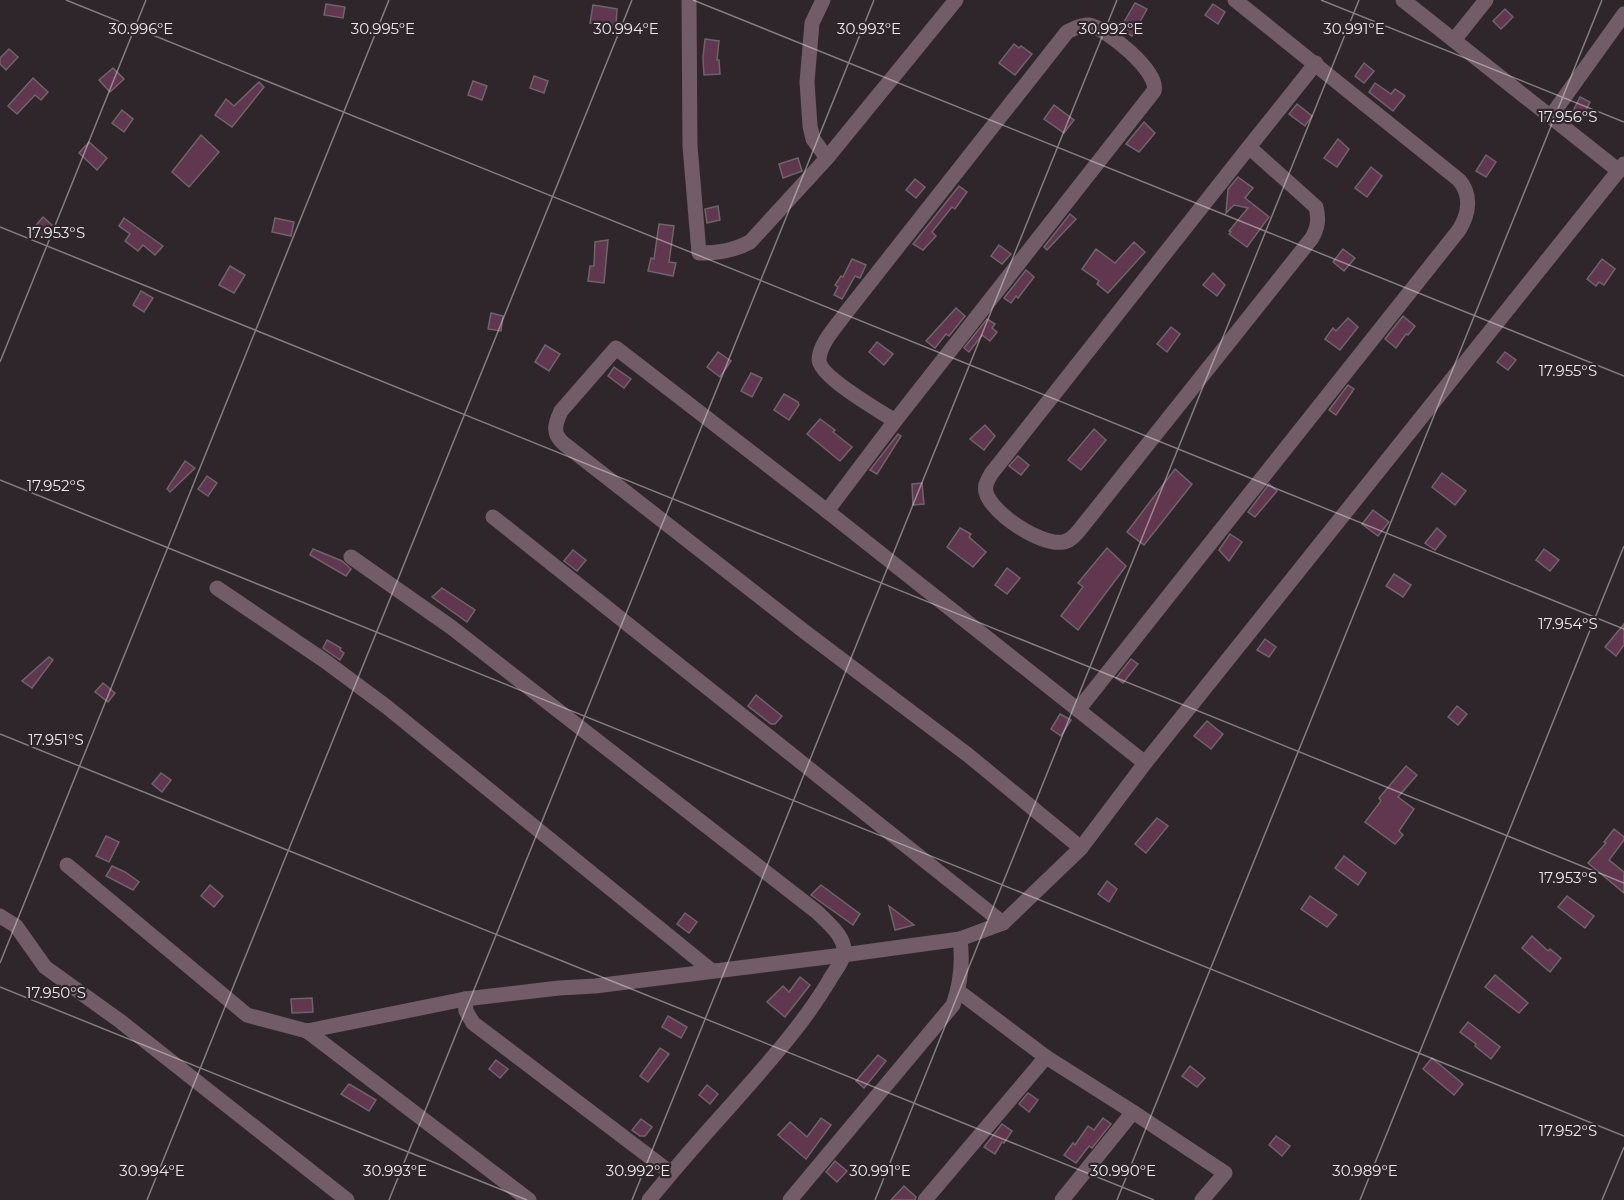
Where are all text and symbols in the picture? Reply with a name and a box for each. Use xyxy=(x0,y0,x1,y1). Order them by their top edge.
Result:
text: 30.996°E xyxy=(109,19,173,38)
text: 30.995°E xyxy=(351,19,415,38)
text: 30.994°E xyxy=(593,19,659,38)
text: 30.993°E xyxy=(837,19,901,38)
text: 30.992°E xyxy=(1079,19,1143,38)
text: 30.991°E xyxy=(1323,19,1385,38)
text: 17.956°S xyxy=(1539,107,1597,126)
text: 17.953°S xyxy=(27,223,85,242)
text: 17.955°S xyxy=(1539,361,1597,380)
text: 17.952°S xyxy=(27,476,85,495)
text: 17.954°S xyxy=(1538,614,1598,633)
text: 17.951°S xyxy=(28,730,84,749)
text: 17.953°S xyxy=(1539,868,1597,887)
text: 17.950°S xyxy=(26,983,86,1002)
text: 17.952°S xyxy=(1539,1121,1597,1140)
text: 30.994°E xyxy=(119,1161,185,1180)
text: 30.993°E xyxy=(363,1161,427,1180)
text: 30.992°E xyxy=(606,1161,670,1180)
text: 30.991°E xyxy=(849,1161,911,1180)
text: 30.990°E xyxy=(1090,1161,1156,1180)
text: 30.989°E xyxy=(1332,1161,1398,1180)

